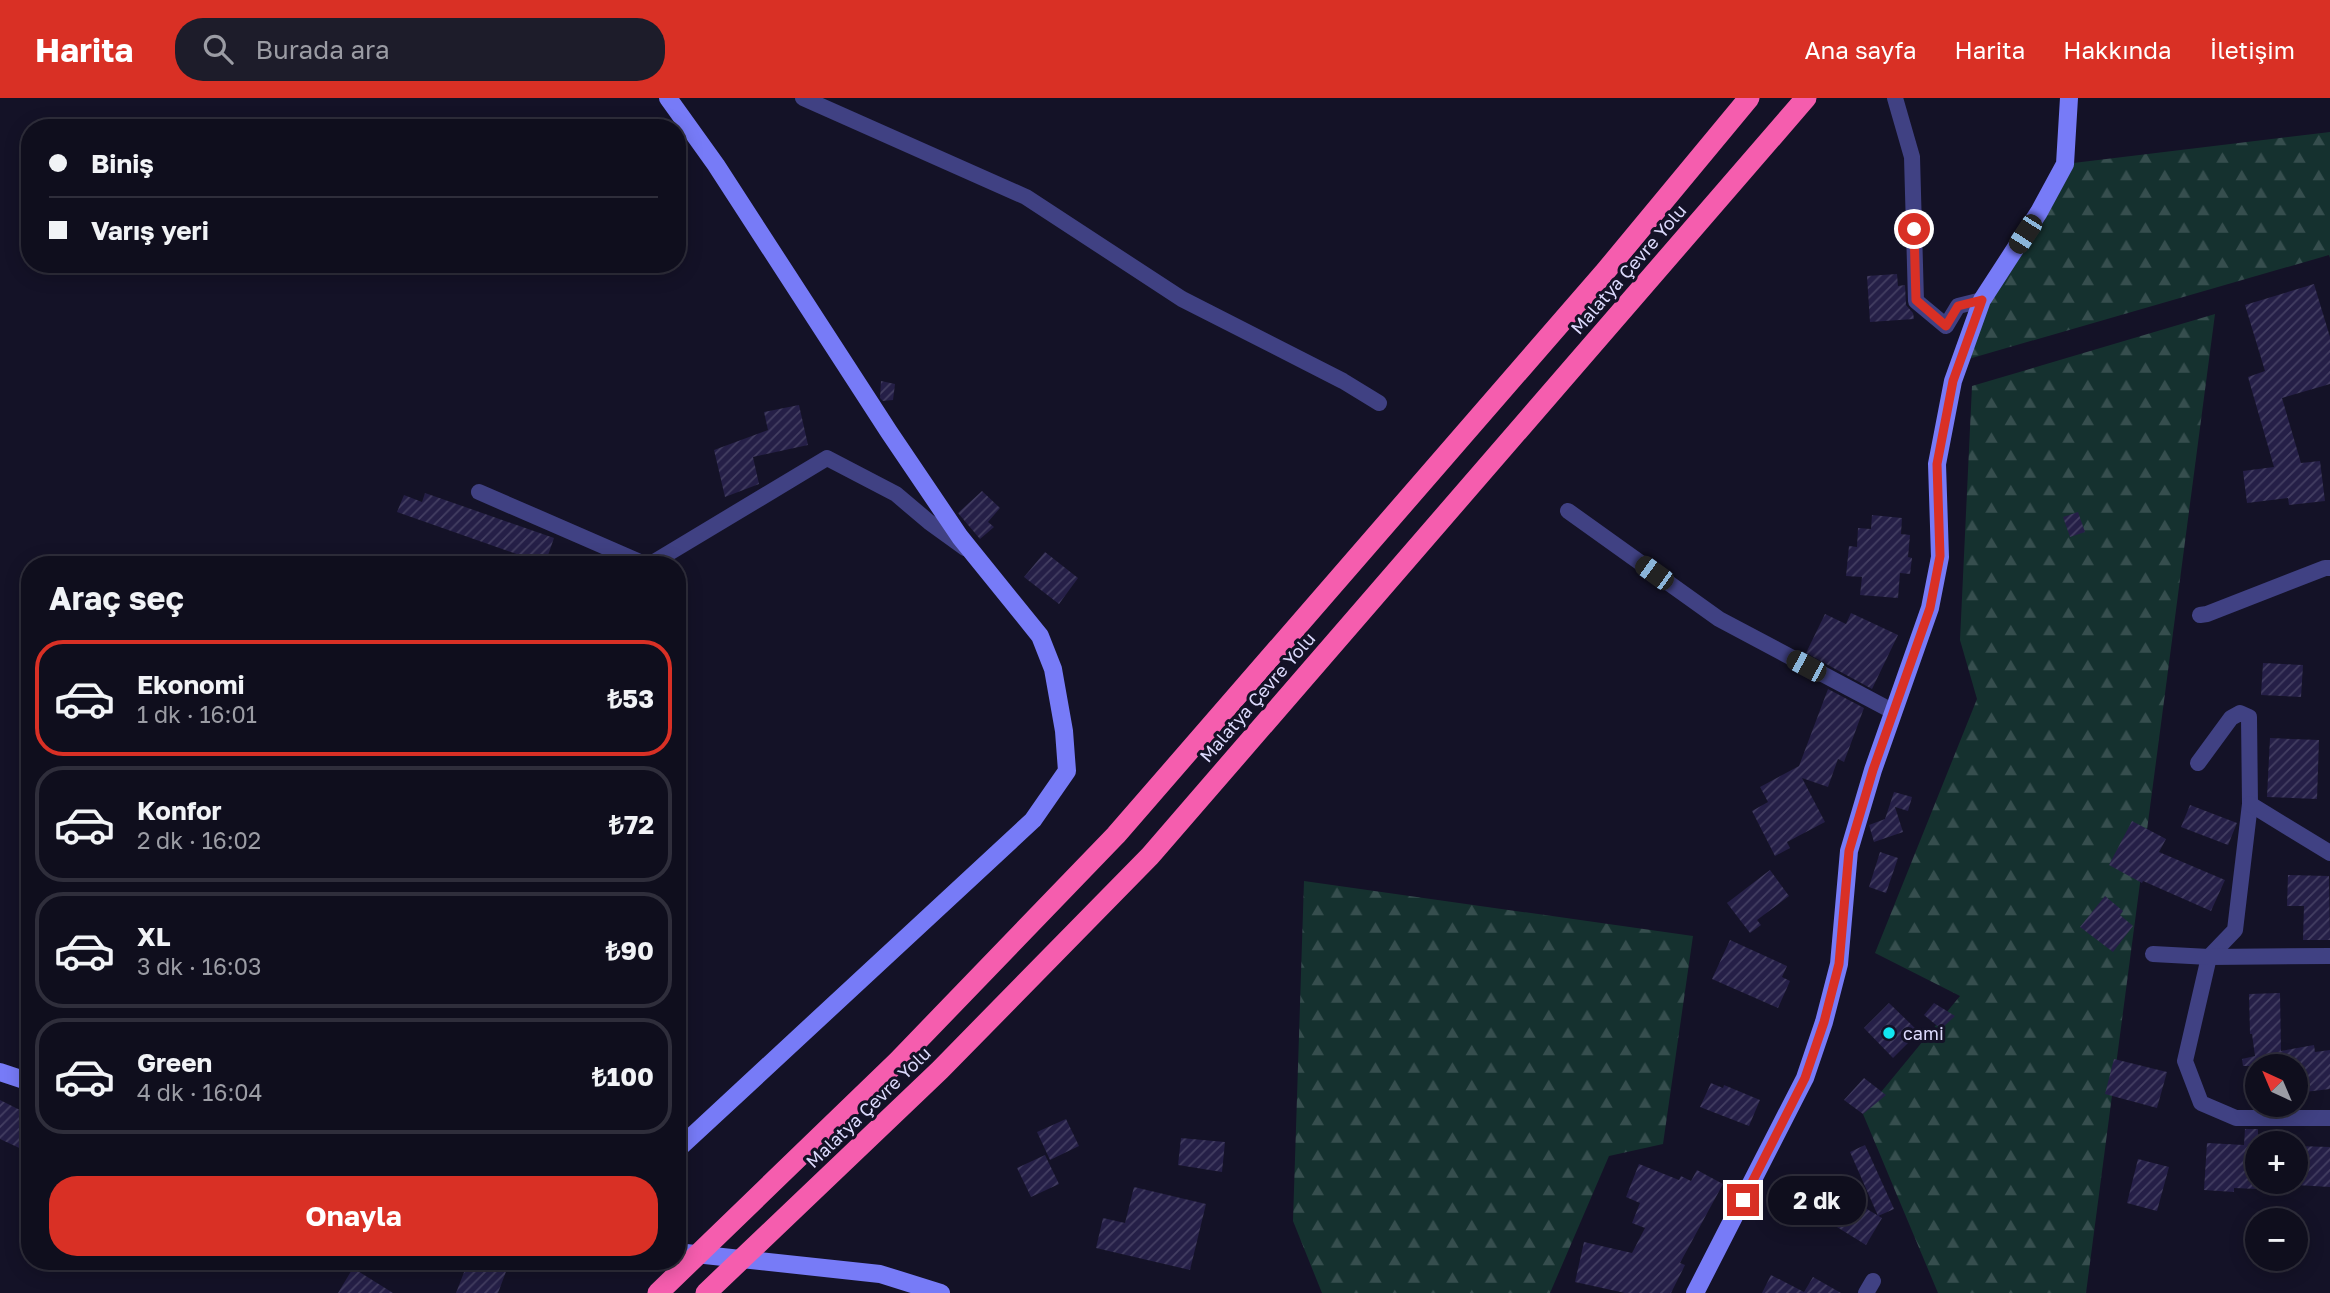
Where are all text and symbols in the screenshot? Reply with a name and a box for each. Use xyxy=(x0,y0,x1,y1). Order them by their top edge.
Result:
search box xyxy=(175,18,665,81)
text: Harita xyxy=(35,30,133,69)
icon: search xyxy=(199,30,237,68)
text: Burada ara xyxy=(255,34,390,65)
text: Ana sayfa xyxy=(1805,35,1916,64)
text: Harita xyxy=(1954,35,2025,64)
text: Hakkında xyxy=(2063,35,2172,64)
text: İletişim xyxy=(2210,35,2295,64)
text: Biniş xyxy=(91,148,154,179)
street label: Malatya Çevre Yolu xyxy=(1566,200,1690,338)
car xyxy=(2005,211,2046,257)
route start xyxy=(1898,213,1930,245)
text: Varış yeri xyxy=(91,215,209,246)
car xyxy=(1631,552,1678,594)
text: Araç seç xyxy=(49,579,184,617)
street label: Malatya Çevre Yolu xyxy=(1195,628,1319,766)
car xyxy=(1783,647,1830,685)
icon: car xyxy=(53,667,116,730)
text: Ekonomi xyxy=(137,669,245,700)
text: ₺53 xyxy=(607,683,654,714)
text: 1 dk · 16:01 xyxy=(137,700,257,728)
icon: car xyxy=(53,793,116,856)
text: Konfor xyxy=(137,795,222,826)
text: ₺72 xyxy=(609,809,654,840)
text: 2 dk · 16:02 xyxy=(137,826,261,854)
icon: car xyxy=(53,919,116,982)
text: XL xyxy=(137,921,171,952)
text: ₺90 xyxy=(606,935,654,966)
text: 3 dk · 16:03 xyxy=(137,952,261,980)
place label: cami xyxy=(1903,1022,1944,1044)
marker: cami xyxy=(1881,1025,1897,1041)
street label: Malatya Çevre Yolu xyxy=(801,1042,935,1172)
icon: car xyxy=(53,1045,116,1108)
text: Green xyxy=(137,1047,212,1078)
north arrow xyxy=(2245,1054,2308,1116)
map controls xyxy=(2245,1054,2308,1271)
text: ₺100 xyxy=(592,1061,654,1092)
text: 4 dk · 16:04 xyxy=(137,1078,263,1106)
button: + xyxy=(2245,1131,2308,1194)
button: Onayla xyxy=(49,1176,658,1256)
callout: 2 dk xyxy=(1768,1176,1866,1224)
route end xyxy=(1727,1184,1759,1216)
text: 2 dk xyxy=(1793,1186,1841,1214)
button: − xyxy=(2245,1208,2308,1271)

